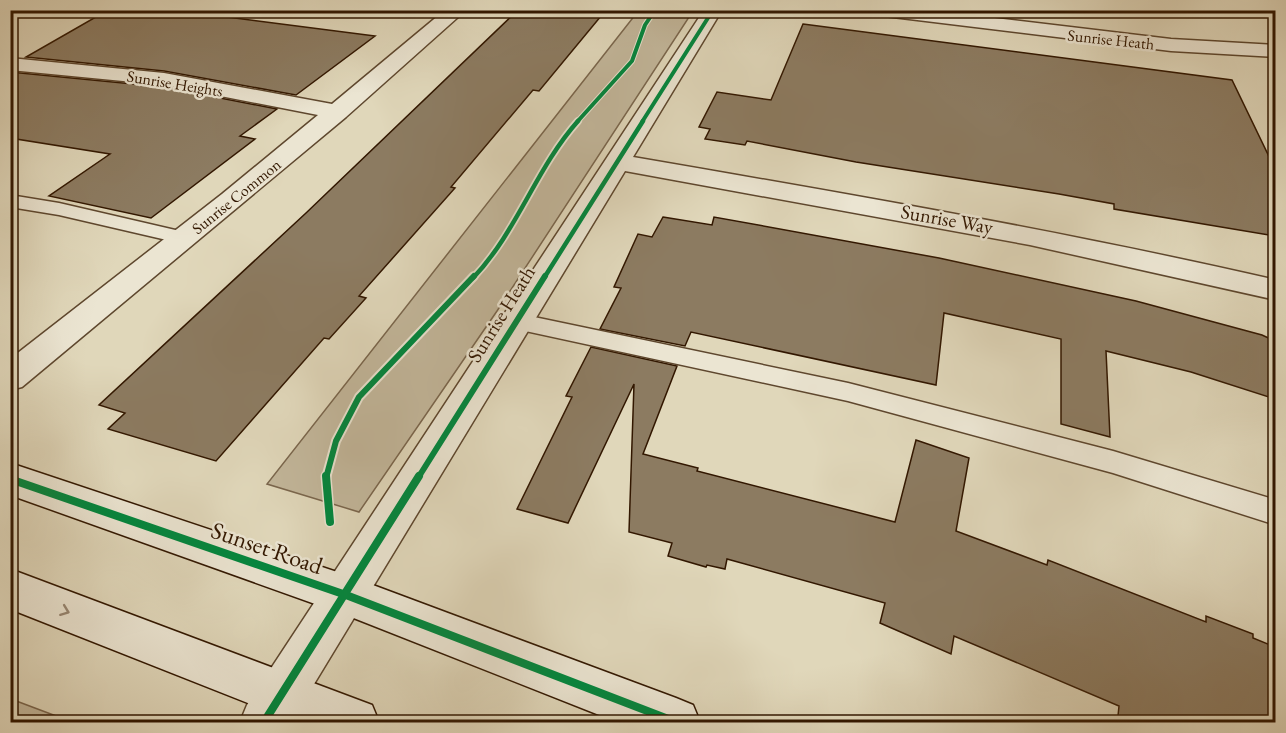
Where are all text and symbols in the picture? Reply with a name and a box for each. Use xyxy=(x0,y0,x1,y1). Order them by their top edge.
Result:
street label: Sunrise Heath xyxy=(1067,25,1155,54)
street label: Sunrise Heights xyxy=(126,66,224,101)
street label: Sunrise Common xyxy=(187,154,286,239)
street label: Sunrise Way xyxy=(899,198,995,240)
street label: Sunrise Heath xyxy=(461,261,541,367)
street label: Sunset Road xyxy=(207,514,328,581)
one-way arrow xyxy=(59,603,70,616)

